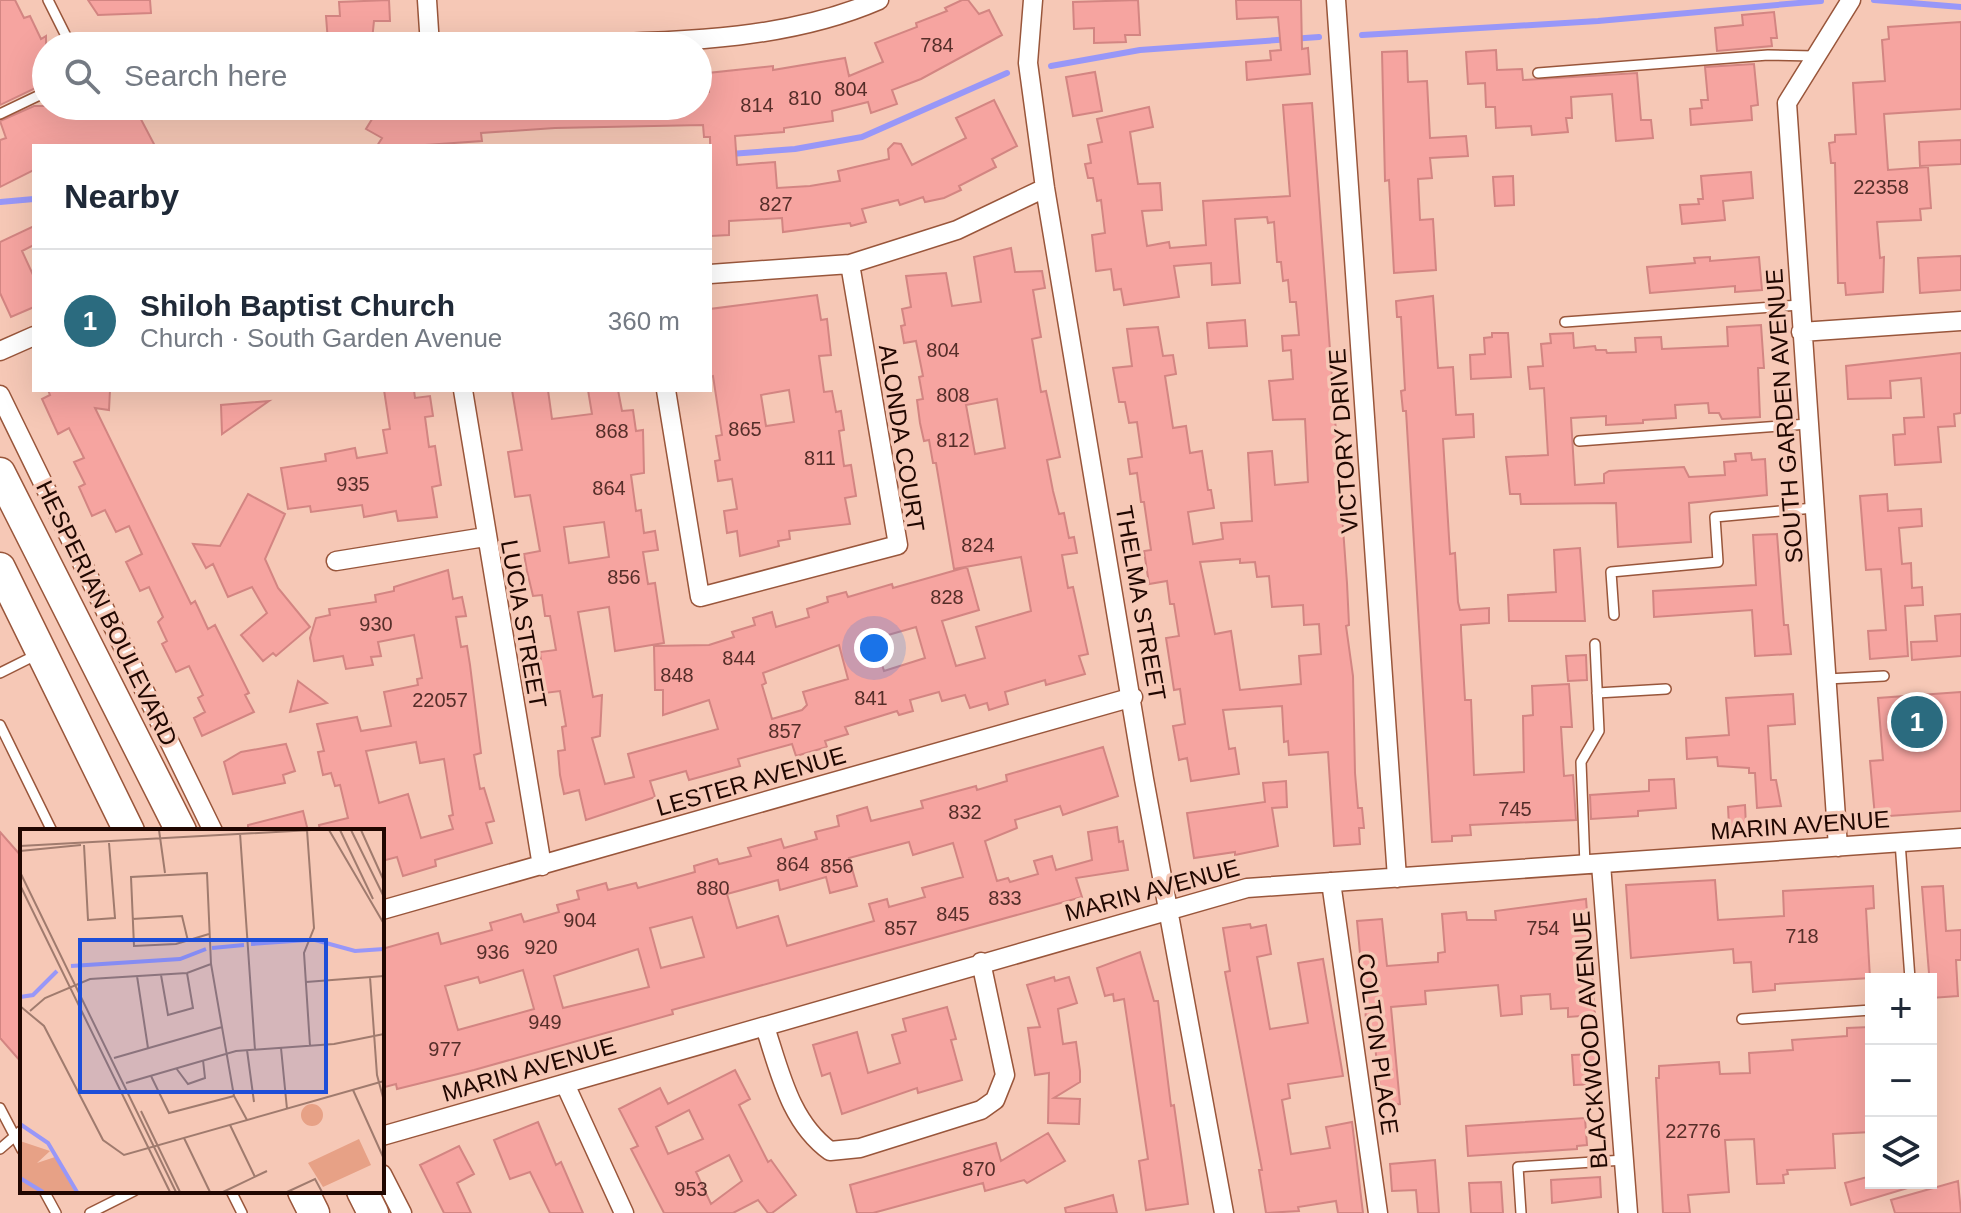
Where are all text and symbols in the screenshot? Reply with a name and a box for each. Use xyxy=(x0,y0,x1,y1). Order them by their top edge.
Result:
search box xyxy=(32,32,712,120)
house number: 784 xyxy=(920,34,954,56)
icon: search xyxy=(60,54,104,98)
text: Search here xyxy=(124,59,287,92)
house number: 804 xyxy=(834,78,868,100)
house number: 810 xyxy=(788,87,822,109)
house number: 814 xyxy=(740,94,774,116)
house number: 22358 xyxy=(1853,176,1909,198)
text: Nearby xyxy=(64,177,179,215)
house number: 827 xyxy=(759,193,793,215)
street label: SOUTH GARDEN AVENUE xyxy=(1760,268,1808,564)
text: Shiloh Baptist Church xyxy=(140,289,455,322)
text: 1 xyxy=(83,306,97,336)
text: 360 m xyxy=(608,306,680,336)
text: Church · South Garden Avenue xyxy=(140,323,502,353)
house number: 804 xyxy=(926,339,960,361)
street label: ALONDA COURT xyxy=(874,343,930,534)
street label: VICTORY DRIVE xyxy=(1323,348,1363,534)
house number: 808 xyxy=(936,384,970,406)
house number: 865 xyxy=(728,418,762,440)
house number: 868 xyxy=(595,420,629,442)
house number: 812 xyxy=(936,429,970,451)
house number: 811 xyxy=(804,447,836,469)
house number: 935 xyxy=(336,473,370,495)
street label: HESPERIAN BOULEVARD xyxy=(31,476,183,750)
house number: 864 xyxy=(592,477,626,499)
street label: THELMA STREET xyxy=(1111,503,1171,703)
house number: 824 xyxy=(961,534,995,556)
street label: LUCIA STREET xyxy=(496,538,552,711)
house number: 856 xyxy=(607,566,641,588)
house number: 828 xyxy=(930,586,964,608)
house number: 930 xyxy=(359,613,393,635)
your location xyxy=(854,628,894,668)
house number: 844 xyxy=(722,647,756,669)
house number: 848 xyxy=(660,664,694,686)
house number: 841 xyxy=(854,687,888,709)
house number: 22057 xyxy=(412,689,468,711)
pin: 1 xyxy=(1891,692,1943,752)
house number: 857 xyxy=(768,720,802,742)
street label: LESTER AVENUE xyxy=(653,741,849,821)
house number: 745 xyxy=(1498,798,1532,820)
house number: 832 xyxy=(948,801,982,823)
street label: MARIN AVENUE xyxy=(1709,805,1891,845)
inset map xyxy=(20,829,384,1193)
house number: 864 xyxy=(776,853,810,875)
street label: MARIN AVENUE xyxy=(1062,854,1242,926)
house number: 856 xyxy=(820,855,854,877)
house number: 880 xyxy=(696,877,730,899)
house number: 833 xyxy=(988,887,1022,909)
house number: 845 xyxy=(936,903,970,925)
house number: 904 xyxy=(563,909,597,931)
street label: BLACKWOOD AVENUE xyxy=(1568,910,1612,1170)
house number: 857 xyxy=(884,917,918,939)
house number: 754 xyxy=(1526,917,1560,939)
house number: 718 xyxy=(1785,925,1819,947)
house number: 920 xyxy=(524,936,558,958)
house number: 936 xyxy=(476,941,510,963)
street label: COLTON PLACE xyxy=(1352,951,1404,1137)
map controls xyxy=(1865,973,1937,1189)
button: + xyxy=(1865,973,1937,1045)
house number: 949 xyxy=(528,1011,562,1033)
street label: MARIN AVENUE xyxy=(439,1031,619,1107)
house number: 977 xyxy=(428,1038,462,1060)
button: − xyxy=(1865,1045,1937,1117)
button: layers xyxy=(1865,1117,1937,1189)
house number: 22776 xyxy=(1665,1120,1721,1142)
house number: 870 xyxy=(962,1158,996,1180)
house number: 953 xyxy=(674,1178,708,1200)

